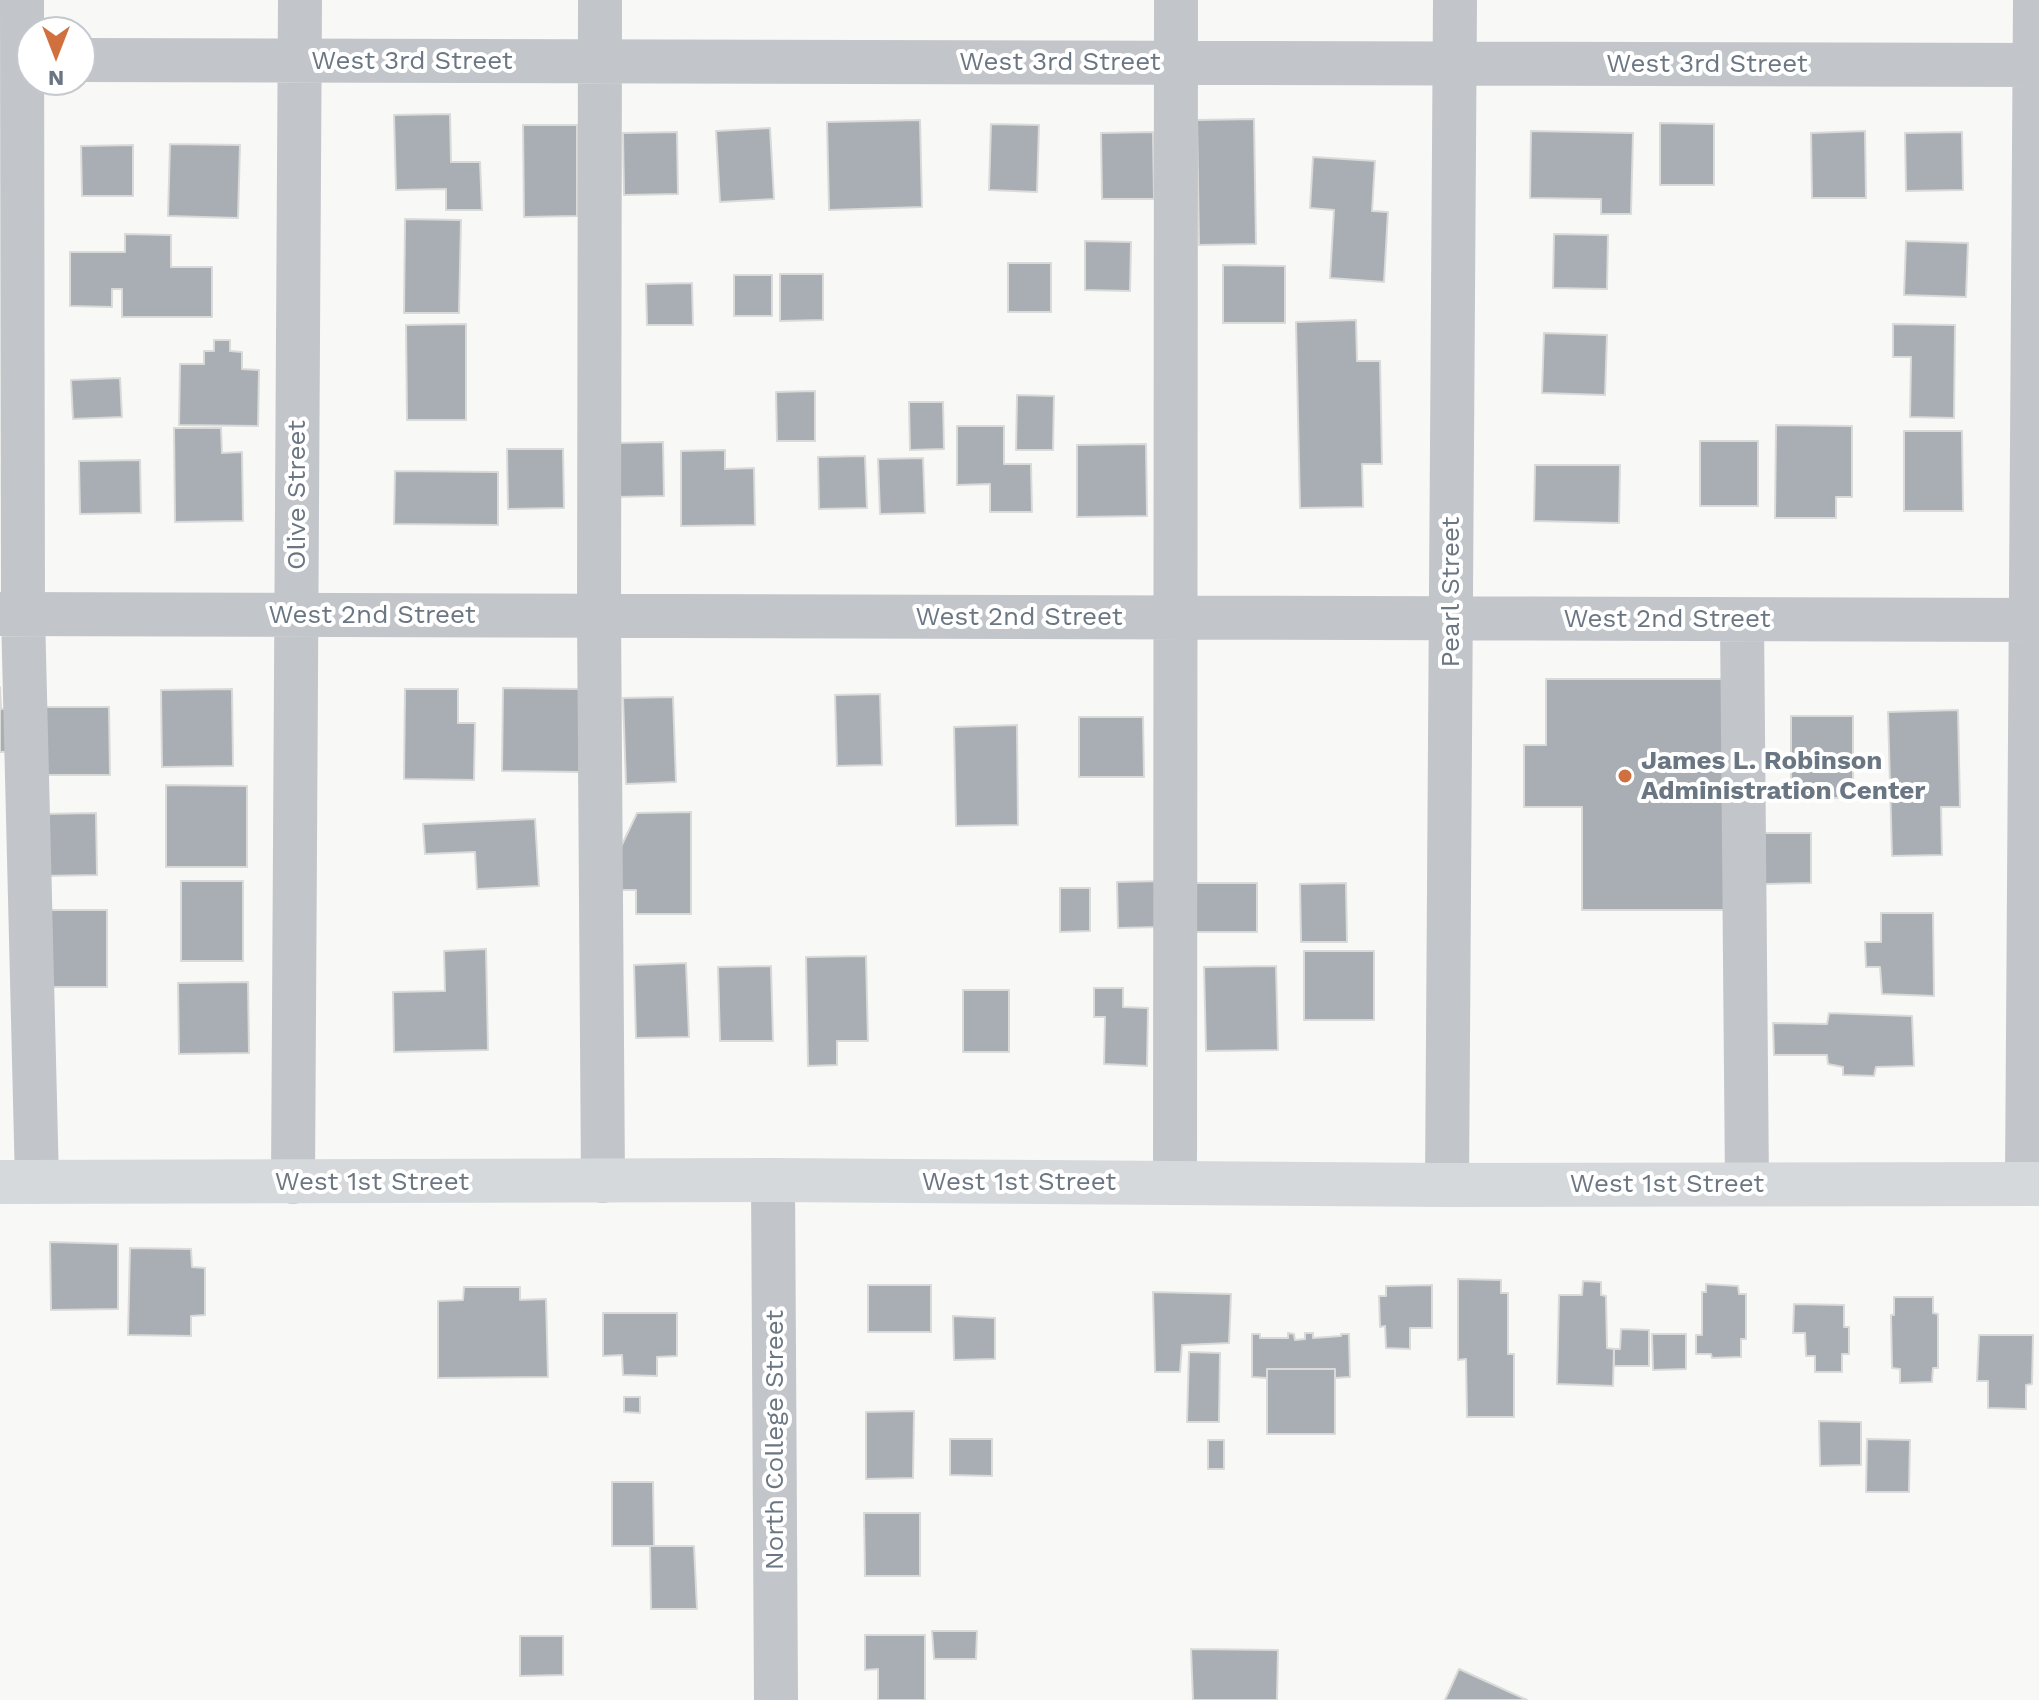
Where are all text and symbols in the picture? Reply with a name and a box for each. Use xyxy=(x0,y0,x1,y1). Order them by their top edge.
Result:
north arrow xyxy=(16,16,96,96)
street label: West 3rd Street xyxy=(311,45,513,77)
street label: West 3rd Street xyxy=(959,46,1161,78)
street label: West 3rd Street xyxy=(1606,48,1808,80)
text: N xyxy=(48,66,64,91)
street label: Olive Street xyxy=(281,420,313,570)
street label: Pearl Street xyxy=(1435,516,1467,668)
street label: West 2nd Street xyxy=(268,599,476,631)
street label: West 2nd Street xyxy=(915,601,1123,633)
street label: West 2nd Street xyxy=(1563,603,1771,635)
place label: James L. Robinson Administration Center xyxy=(1641,745,1925,806)
marker: James L. Robinson Administration Center xyxy=(1616,767,1634,785)
street label: West 1st Street xyxy=(275,1166,469,1198)
street label: West 1st Street xyxy=(922,1166,1116,1198)
street label: West 1st Street xyxy=(1570,1168,1764,1200)
street label: North College Street xyxy=(759,1310,791,1570)

